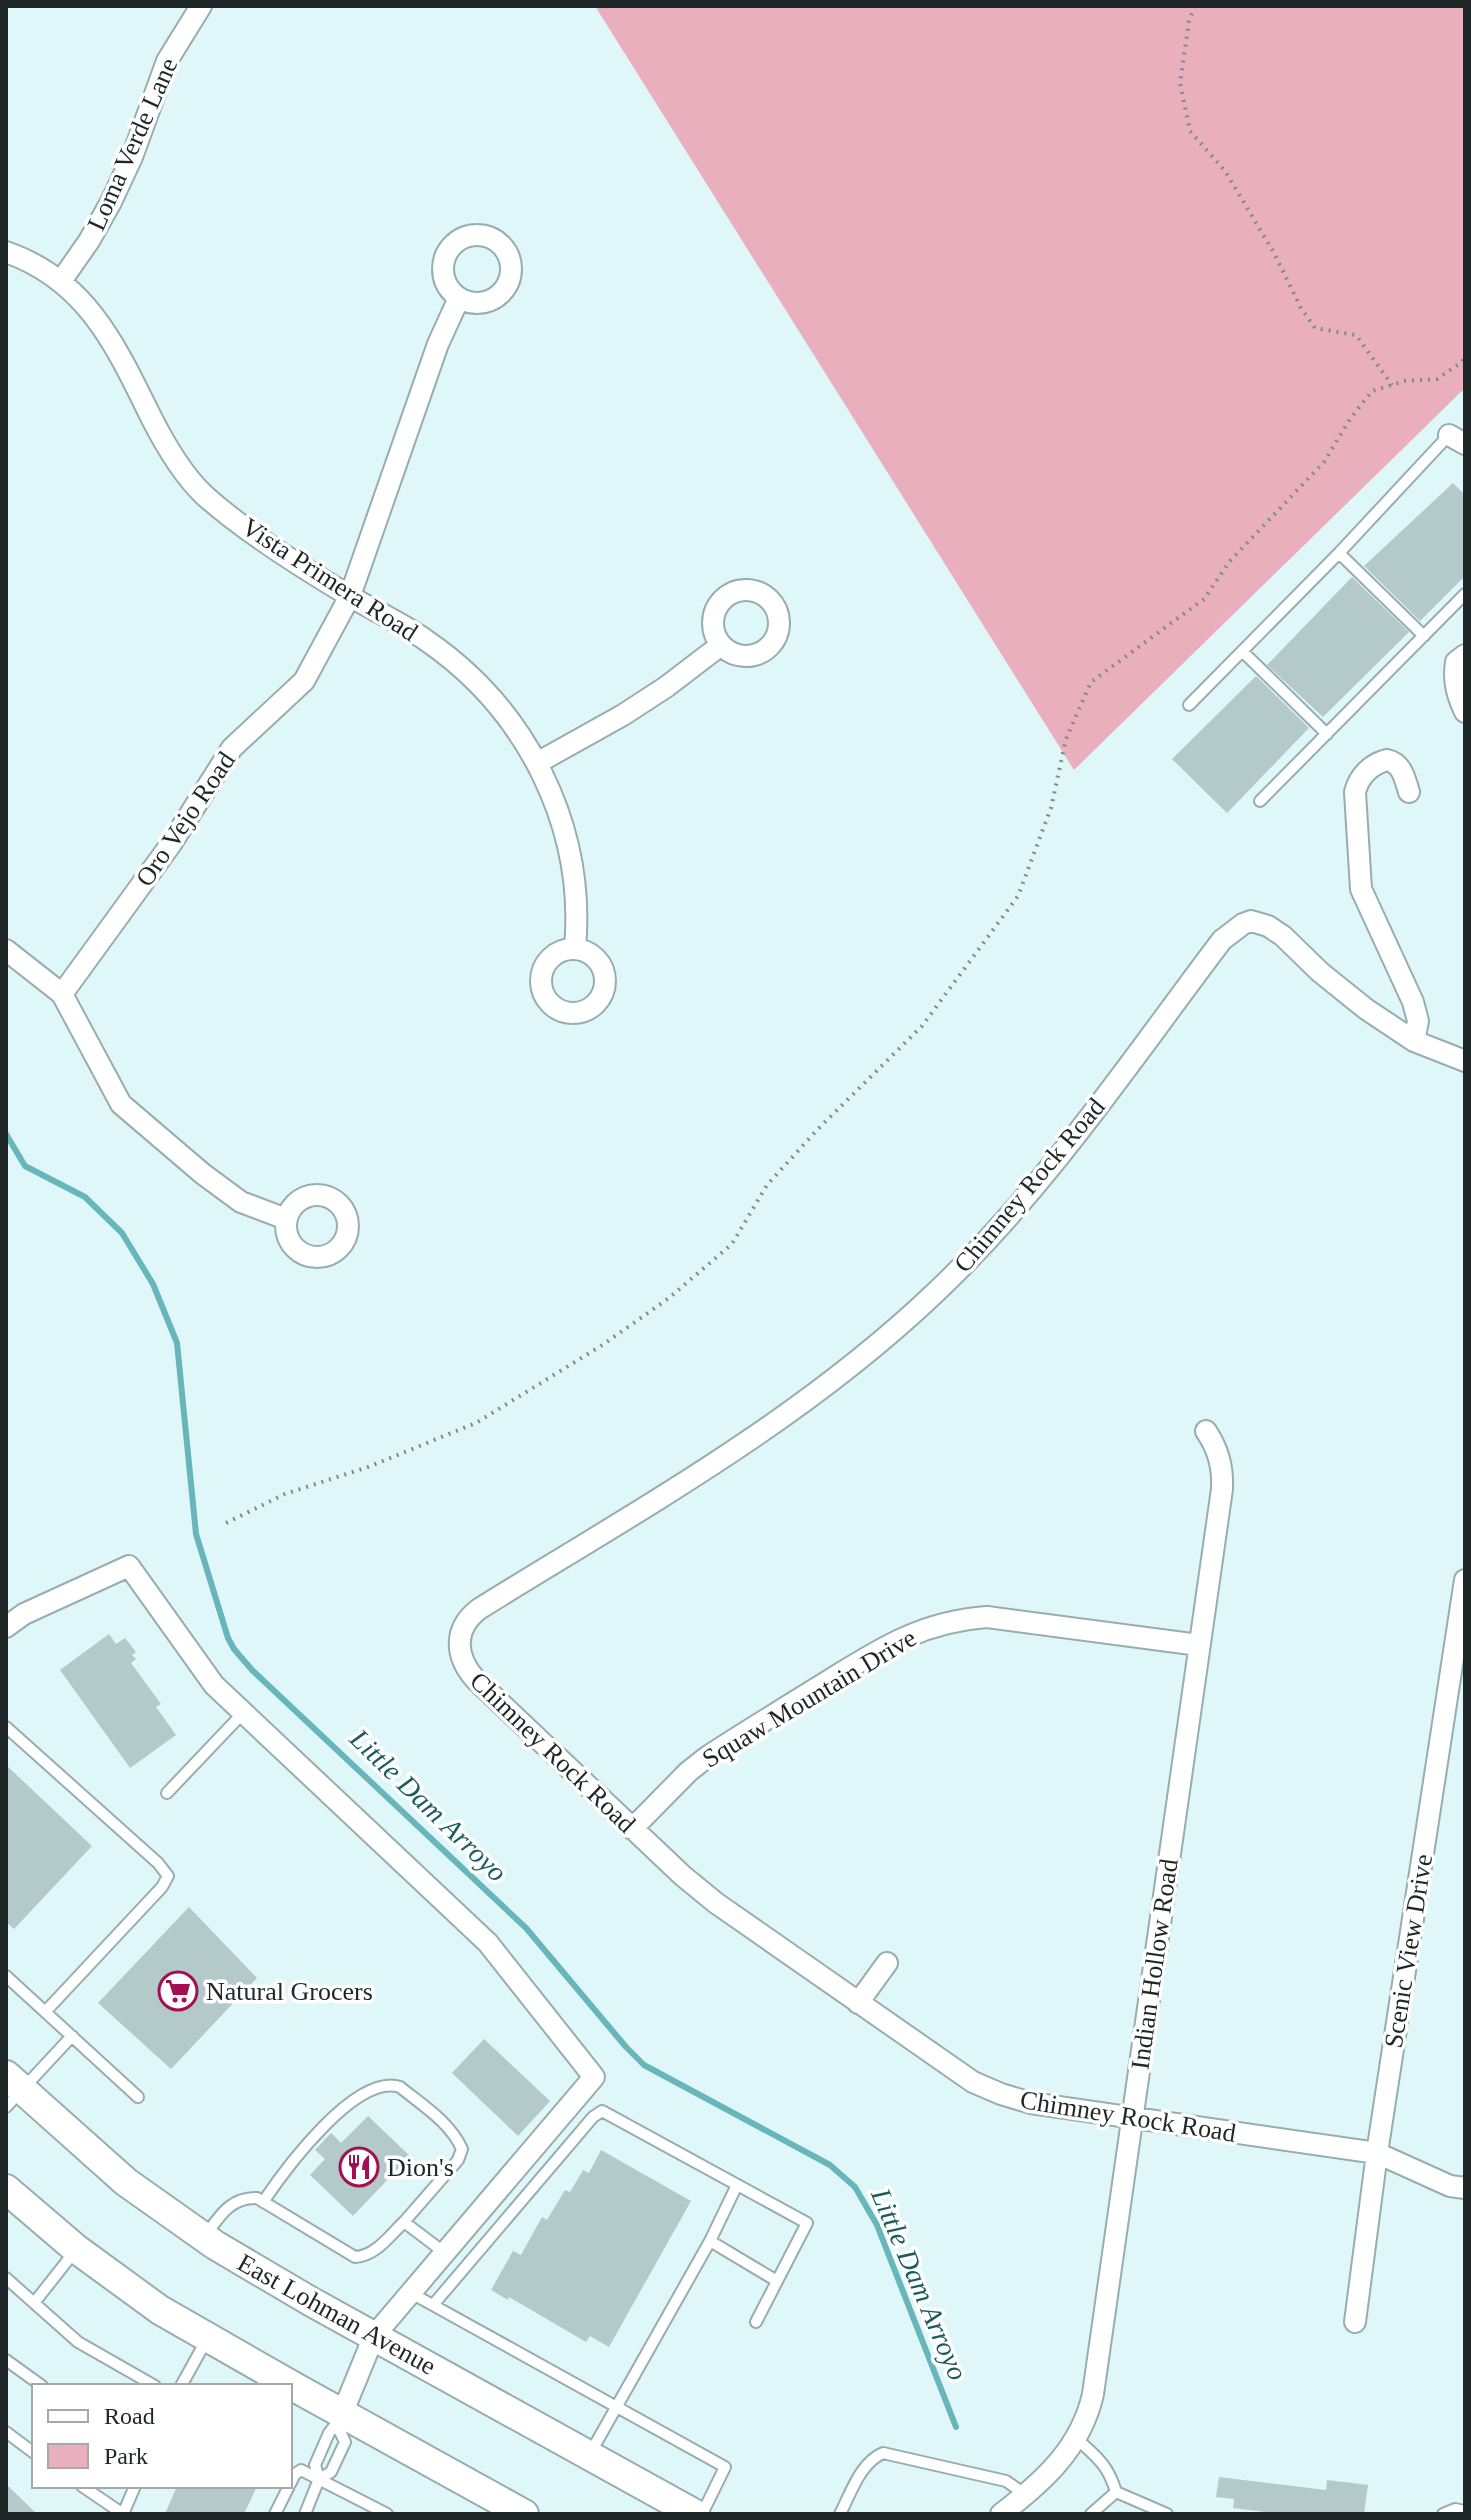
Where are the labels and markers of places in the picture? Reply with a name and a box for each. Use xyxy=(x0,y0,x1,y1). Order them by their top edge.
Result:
supermarket icon: Natural Grocers xyxy=(157,1970,199,2012)
place label: Natural Grocers xyxy=(206,1977,373,2006)
restaurant icon: Dion's xyxy=(338,2146,380,2188)
place label: Dion's xyxy=(387,2153,454,2182)

